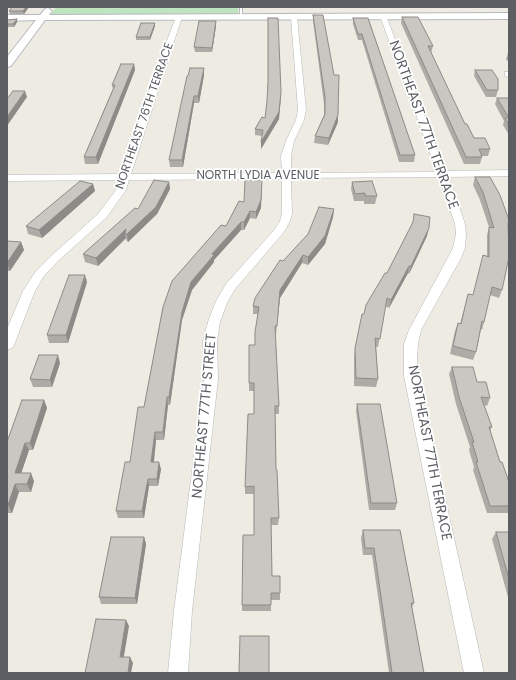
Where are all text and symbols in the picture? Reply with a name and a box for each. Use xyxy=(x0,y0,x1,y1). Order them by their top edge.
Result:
street label: NORTHEAST 77TH TERRACE xyxy=(385,38,461,212)
street label: NORTHEAST 76TH TERRACE xyxy=(113,41,177,191)
street label: NORTH LYDIA AVENUE xyxy=(196,169,320,183)
street label: NORTHEAST 77TH STREET xyxy=(189,333,221,499)
street label: NORTHEAST 77TH TERRACE xyxy=(404,364,454,542)

